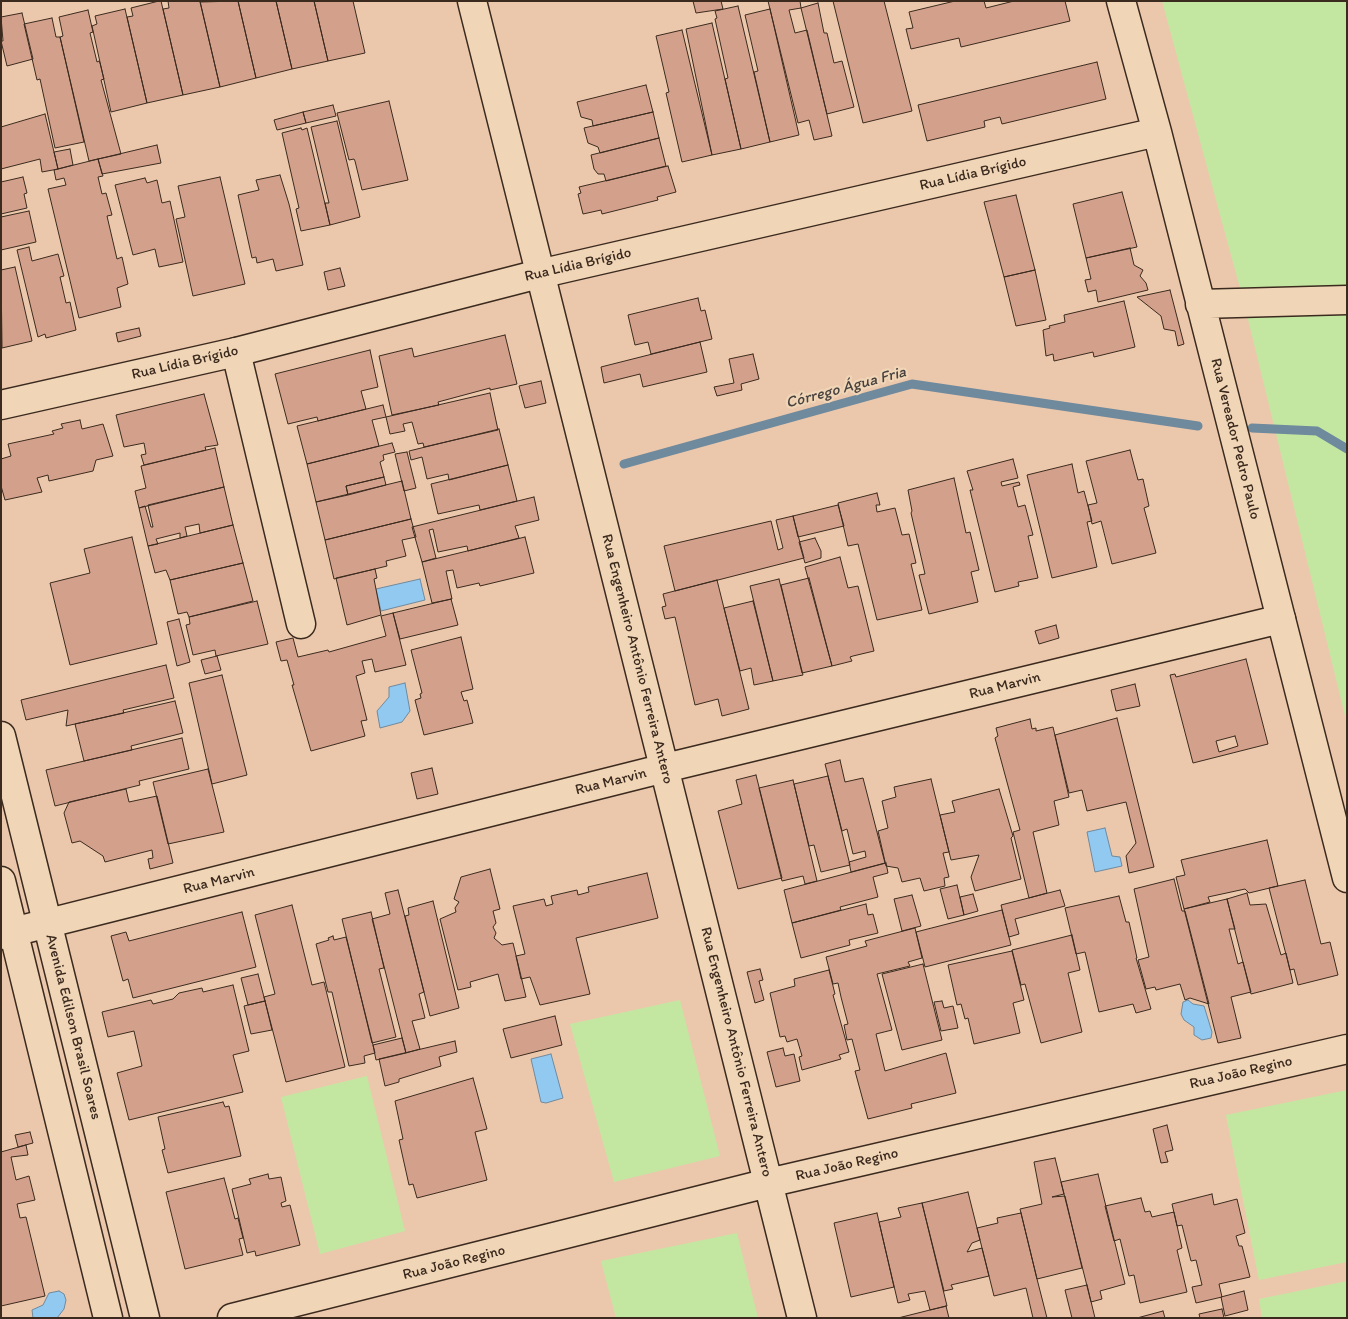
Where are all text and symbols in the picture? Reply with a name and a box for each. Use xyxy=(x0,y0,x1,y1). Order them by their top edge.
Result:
street label: Rua Lídia Brígido xyxy=(918,153,1028,195)
street label: Rua Lídia Brígido xyxy=(523,244,633,286)
street label: Rua Lídia Brígido xyxy=(130,342,240,384)
street label: Rua Vereador Pedro Paulo xyxy=(1206,357,1264,521)
water label: Córrego Água Fria xyxy=(784,363,908,413)
street label: Rua Engenheiro Antônio Ferreira Antero xyxy=(597,532,677,786)
street label: Rua Marvin xyxy=(967,668,1043,704)
street label: Rua Marvin xyxy=(573,764,649,800)
street label: Rua Marvin xyxy=(181,863,257,899)
street label: Rua Engenheiro Antônio Ferreira Antero xyxy=(696,925,776,1179)
street label: Avenida Edilson Brasil Soares xyxy=(41,932,105,1122)
street label: Rua João Regino xyxy=(1188,1052,1294,1094)
street label: Rua João Regino xyxy=(794,1144,900,1186)
street label: Rua João Regino xyxy=(401,1242,507,1284)

